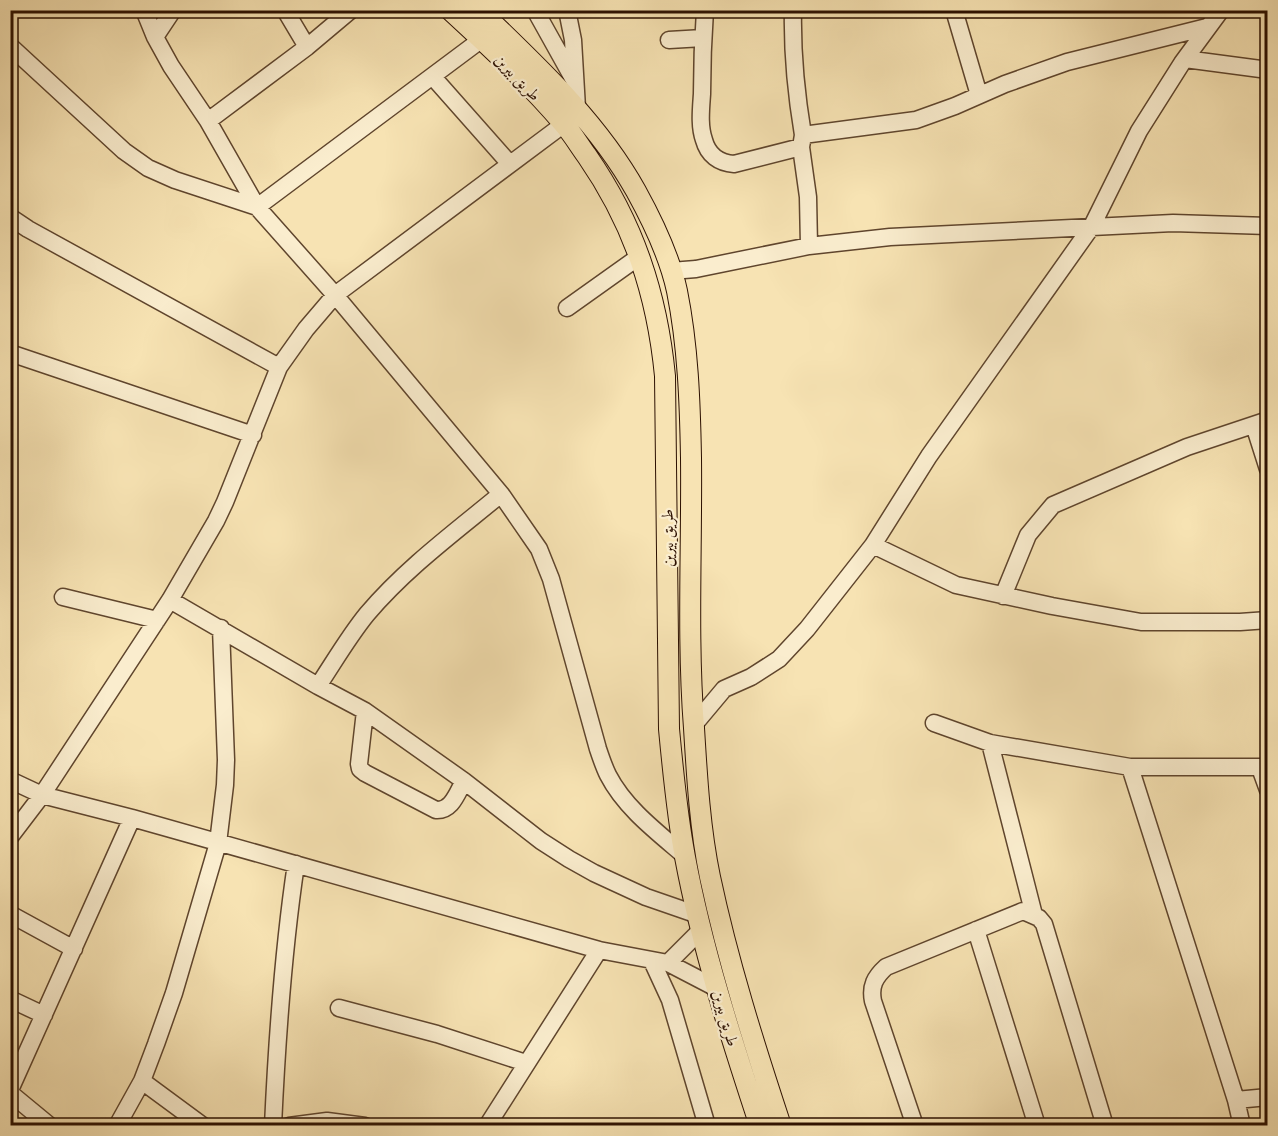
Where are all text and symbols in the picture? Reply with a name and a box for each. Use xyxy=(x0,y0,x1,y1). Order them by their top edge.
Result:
street label: طريق بيرين xyxy=(490,49,545,106)
street label: طريق بيرين xyxy=(656,509,679,567)
street label: طريق بيرين xyxy=(707,987,744,1049)

